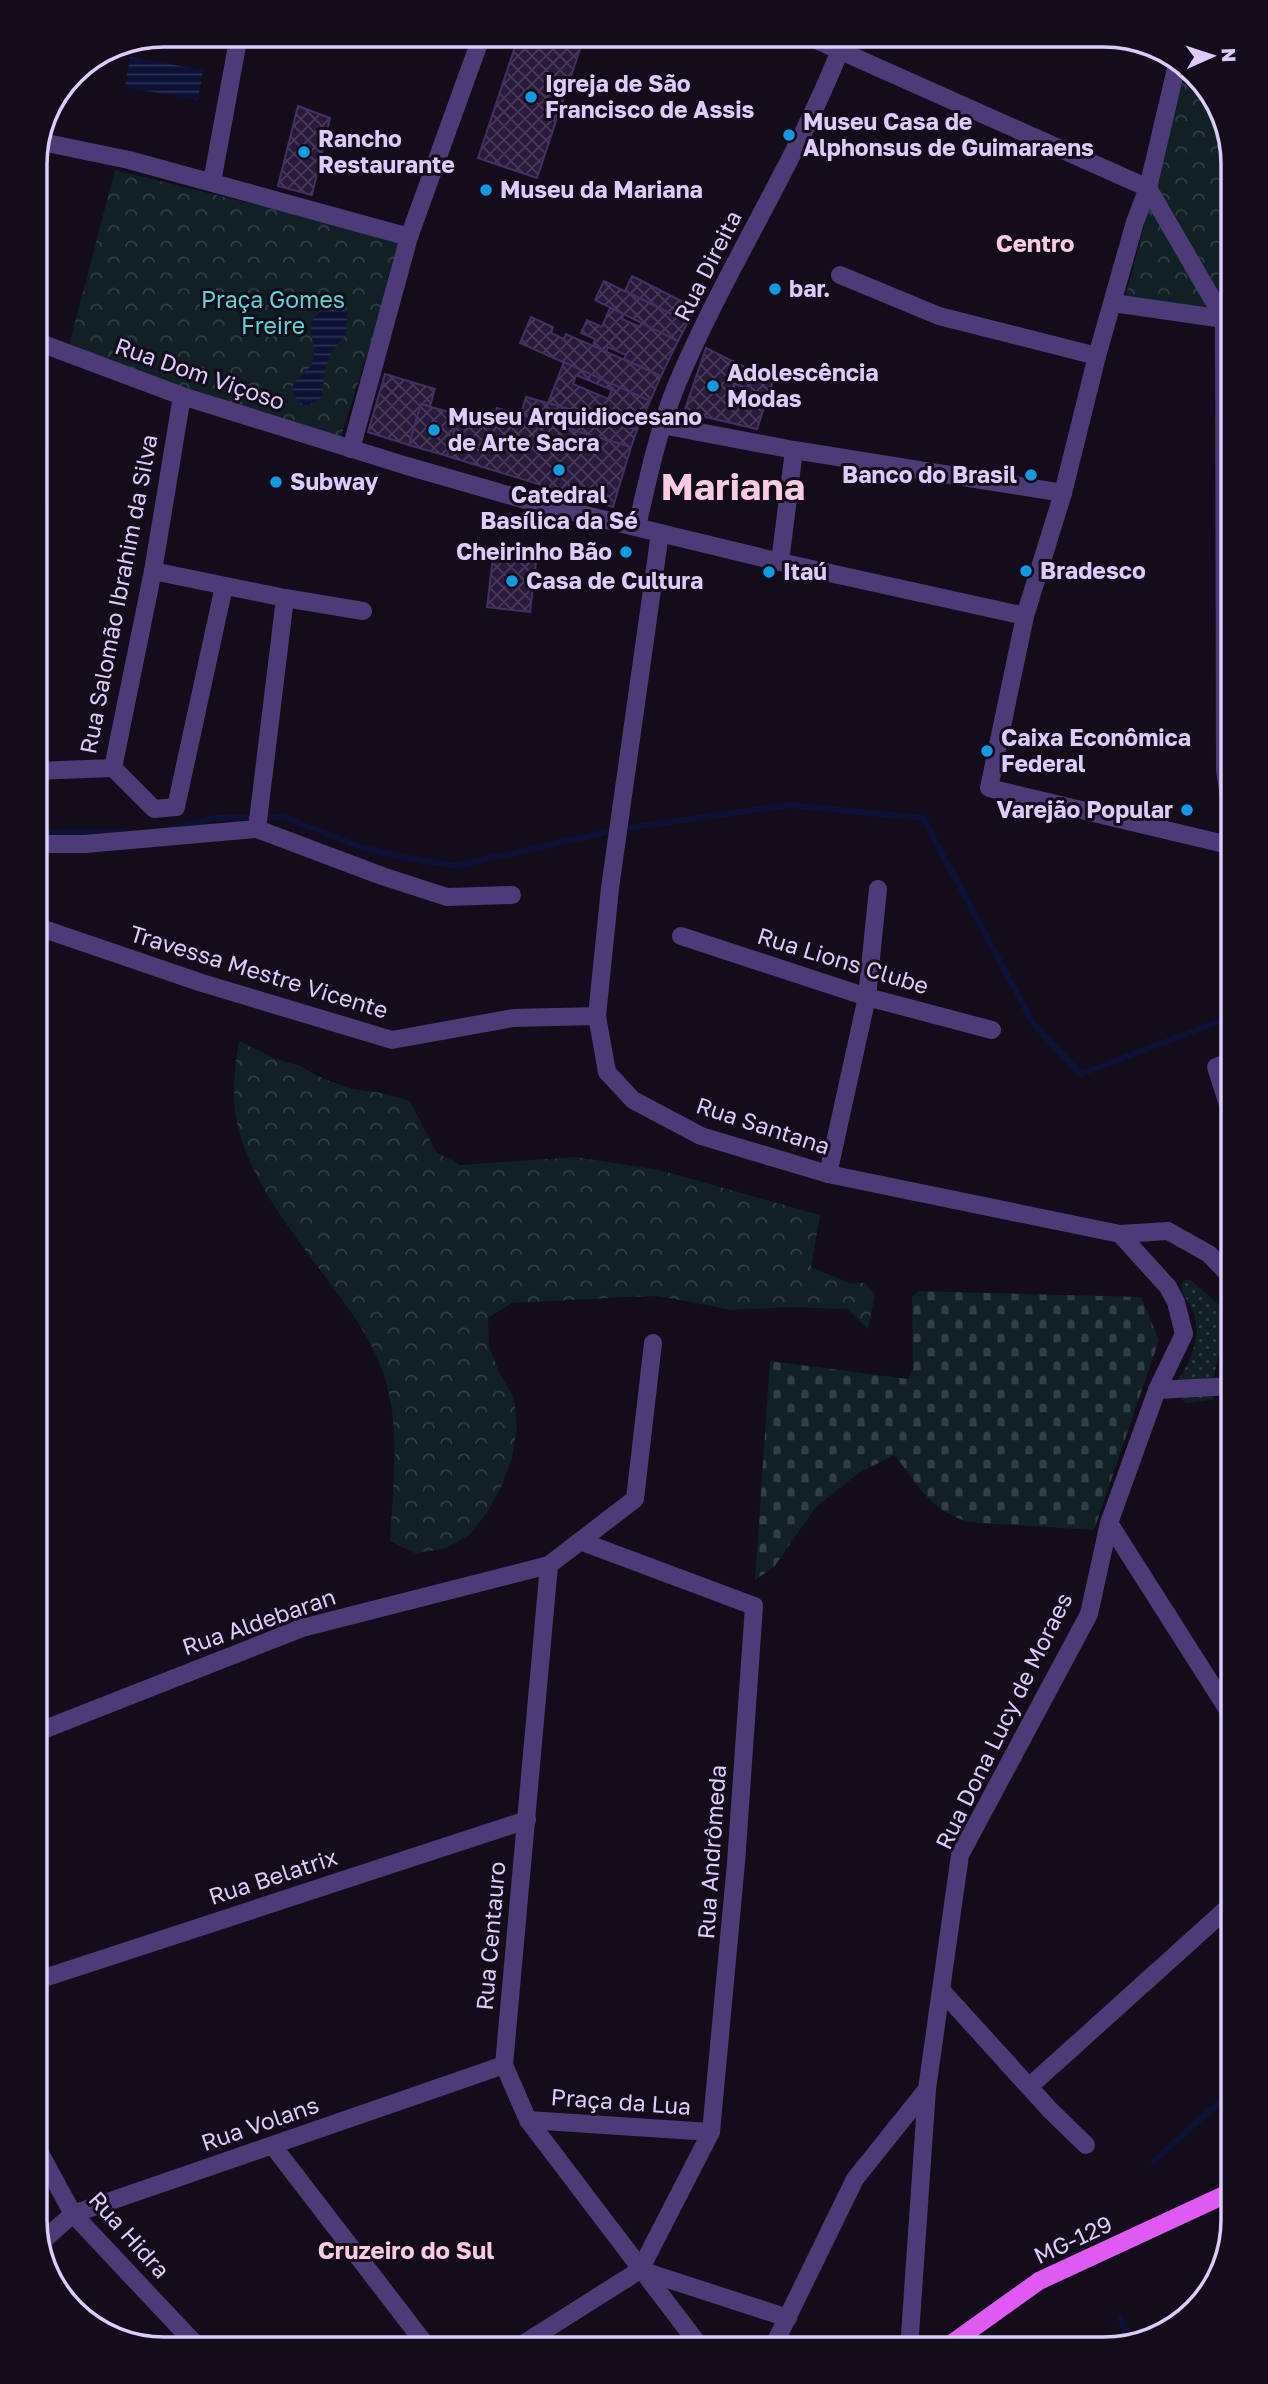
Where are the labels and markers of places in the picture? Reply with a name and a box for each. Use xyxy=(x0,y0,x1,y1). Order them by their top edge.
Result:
place label: Igreja de São Francisco de Assis xyxy=(545,69,754,123)
marker: Igreja de São Francisco de Assis xyxy=(523,89,539,105)
place label: Museu Casa de Alphonsus de Guimaraens xyxy=(803,107,1094,161)
place label: Rancho Restaurante xyxy=(318,124,455,178)
marker: Museu Casa de Alphonsus de Guimaraens xyxy=(781,127,797,143)
marker: Rancho Restaurante xyxy=(296,144,312,160)
place label: Museu da Mariana xyxy=(500,175,703,203)
marker: Museu da Mariana xyxy=(478,182,494,198)
place label: bar. xyxy=(789,274,830,302)
marker: bar. xyxy=(767,281,783,297)
place label: Adolescência Modas xyxy=(727,358,879,412)
marker: Adolescência Modas xyxy=(705,378,721,394)
place label: Museu Arquidiocesano de Arte Sacra xyxy=(448,402,702,456)
marker: Museu Arquidiocesano de Arte Sacra xyxy=(426,422,442,438)
place label: Banco do Brasil xyxy=(842,460,1017,488)
marker: Catedral Basílica da Sé xyxy=(551,462,567,478)
place label: Subway xyxy=(290,467,379,495)
marker: Banco do Brasil xyxy=(1023,467,1039,483)
marker: Subway xyxy=(268,474,284,490)
place label: Catedral Basílica da Sé xyxy=(480,480,638,534)
place label: Cheirinho Bão xyxy=(456,537,612,565)
marker: Cheirinho Bão xyxy=(618,544,634,560)
place label: Bradesco xyxy=(1040,556,1146,584)
place label: Itaú xyxy=(783,557,827,585)
marker: Bradesco xyxy=(1018,563,1034,579)
marker: Itaú xyxy=(761,564,777,580)
place label: Casa de Cultura xyxy=(526,566,703,594)
marker: Casa de Cultura xyxy=(504,573,520,589)
place label: Caixa Econômica Federal xyxy=(1001,723,1191,777)
marker: Caixa Econômica Federal xyxy=(979,743,995,759)
place label: Varejão Popular xyxy=(997,795,1173,823)
marker: Varejão Popular xyxy=(1179,802,1195,818)

